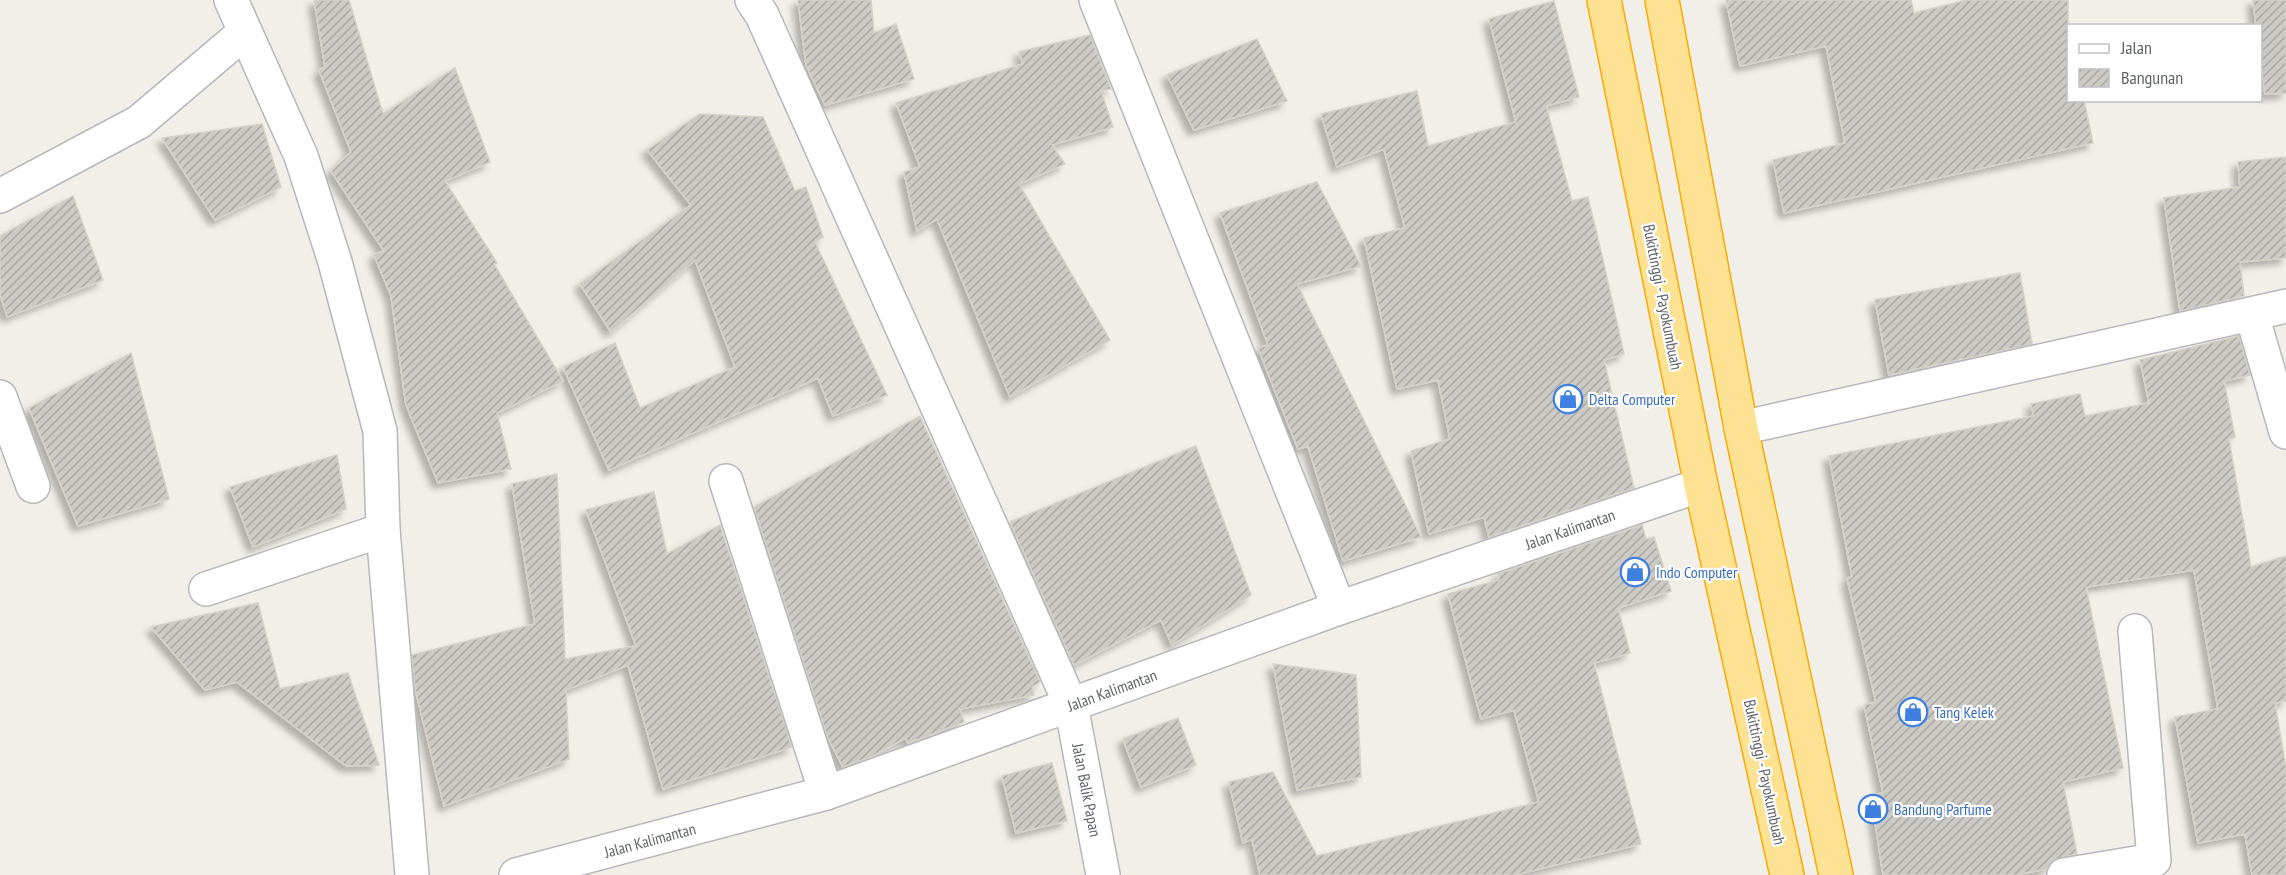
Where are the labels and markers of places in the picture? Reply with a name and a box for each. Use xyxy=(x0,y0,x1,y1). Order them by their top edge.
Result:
shop icon: Delta Computer xyxy=(1552,383,1584,415)
place label: Delta Computer xyxy=(1589,389,1676,409)
shop icon: Indo Computer xyxy=(1619,556,1651,588)
place label: Indo Computer xyxy=(1656,562,1738,582)
shop icon: Tang Kelek xyxy=(1897,696,1929,728)
place label: Tang Kelek xyxy=(1934,702,1995,722)
shop icon: Bandung Parfume xyxy=(1857,793,1889,825)
place label: Bandung Parfume xyxy=(1894,799,1992,819)

